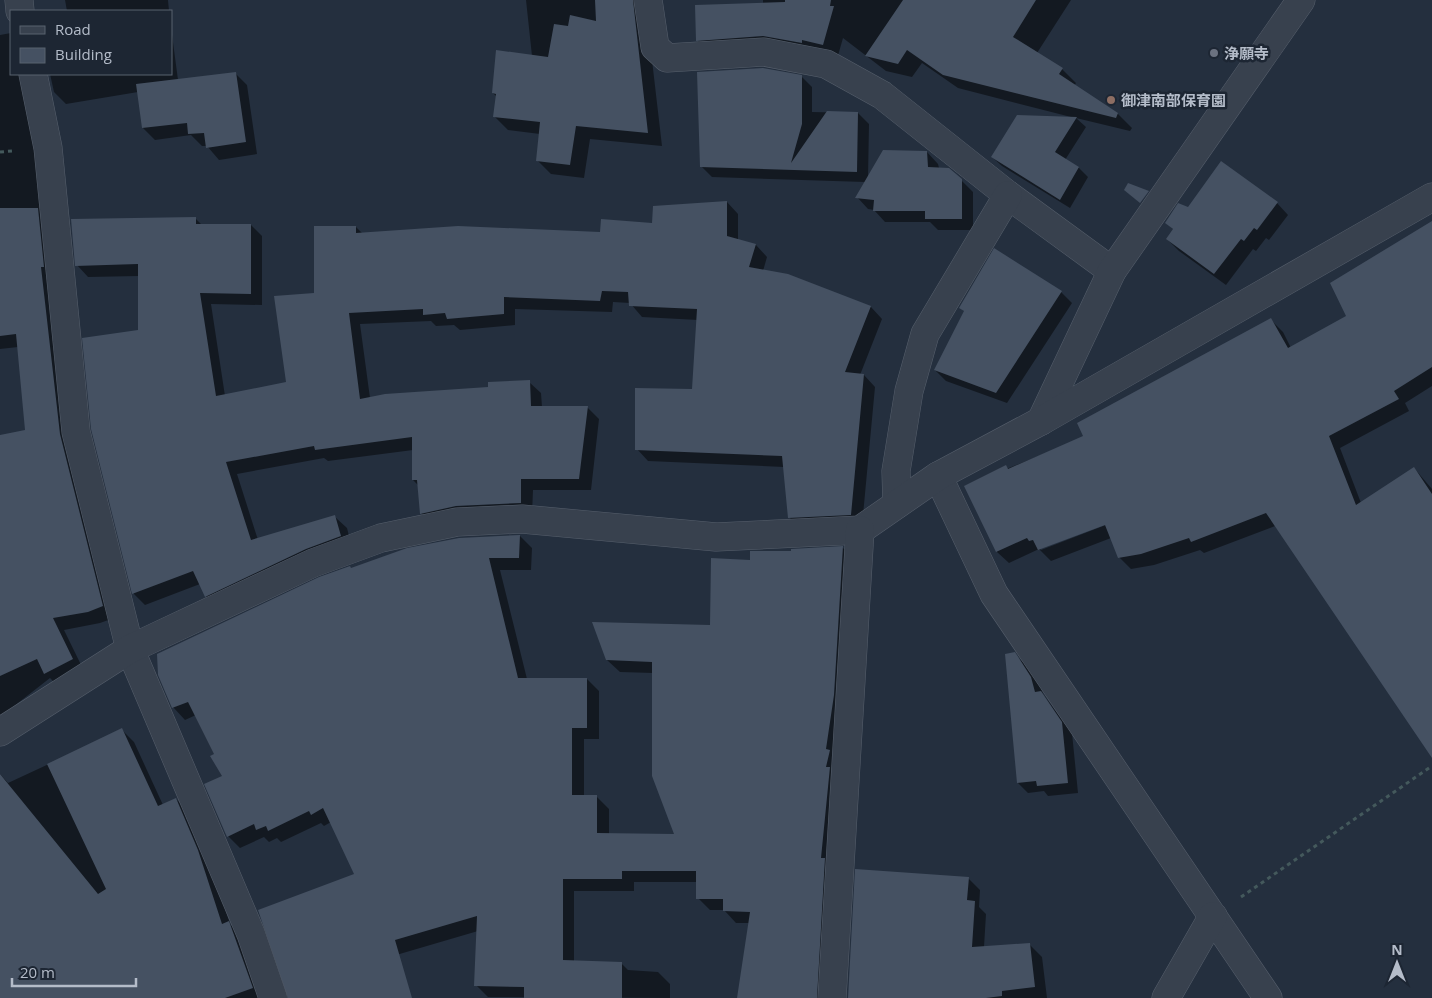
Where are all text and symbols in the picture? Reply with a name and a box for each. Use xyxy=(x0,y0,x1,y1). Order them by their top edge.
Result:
legend xyxy=(10,10,172,75)
text: Road xyxy=(55,19,91,39)
place label: 浄願寺 xyxy=(1224,43,1269,63)
text: Building xyxy=(55,44,112,64)
marker: 浄願寺 xyxy=(1208,47,1220,59)
place label: 御津南部保育園 xyxy=(1121,90,1226,110)
marker: 御津南部保育園 xyxy=(1105,94,1117,106)
north arrow xyxy=(1372,938,1422,988)
text: N xyxy=(1391,940,1403,959)
scale bar xyxy=(12,956,136,988)
text: 20 m xyxy=(20,962,55,982)

